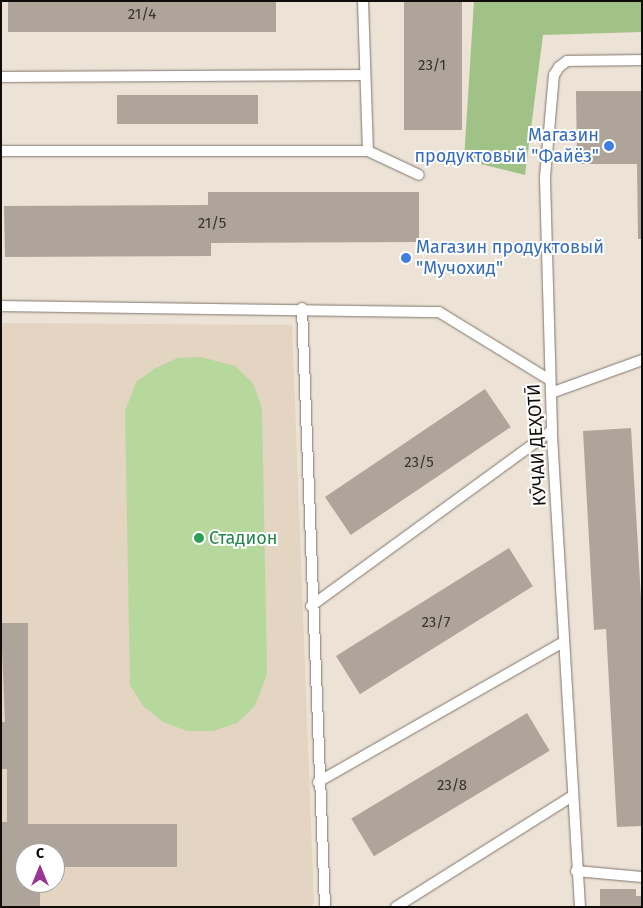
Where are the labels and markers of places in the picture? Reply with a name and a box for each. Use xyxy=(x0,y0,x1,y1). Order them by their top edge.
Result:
place label: Магазин продуктовый "Файёз" xyxy=(414,125,599,168)
marker: Магазин продуктовый "Файёз" xyxy=(603,140,615,152)
place label: Магазин продуктовый "Мучохид" xyxy=(416,237,604,280)
marker: Магазин продуктовый "Мучохид" xyxy=(400,252,412,264)
place label: Стадион xyxy=(209,527,277,549)
marker: Стадион xyxy=(193,532,205,544)

